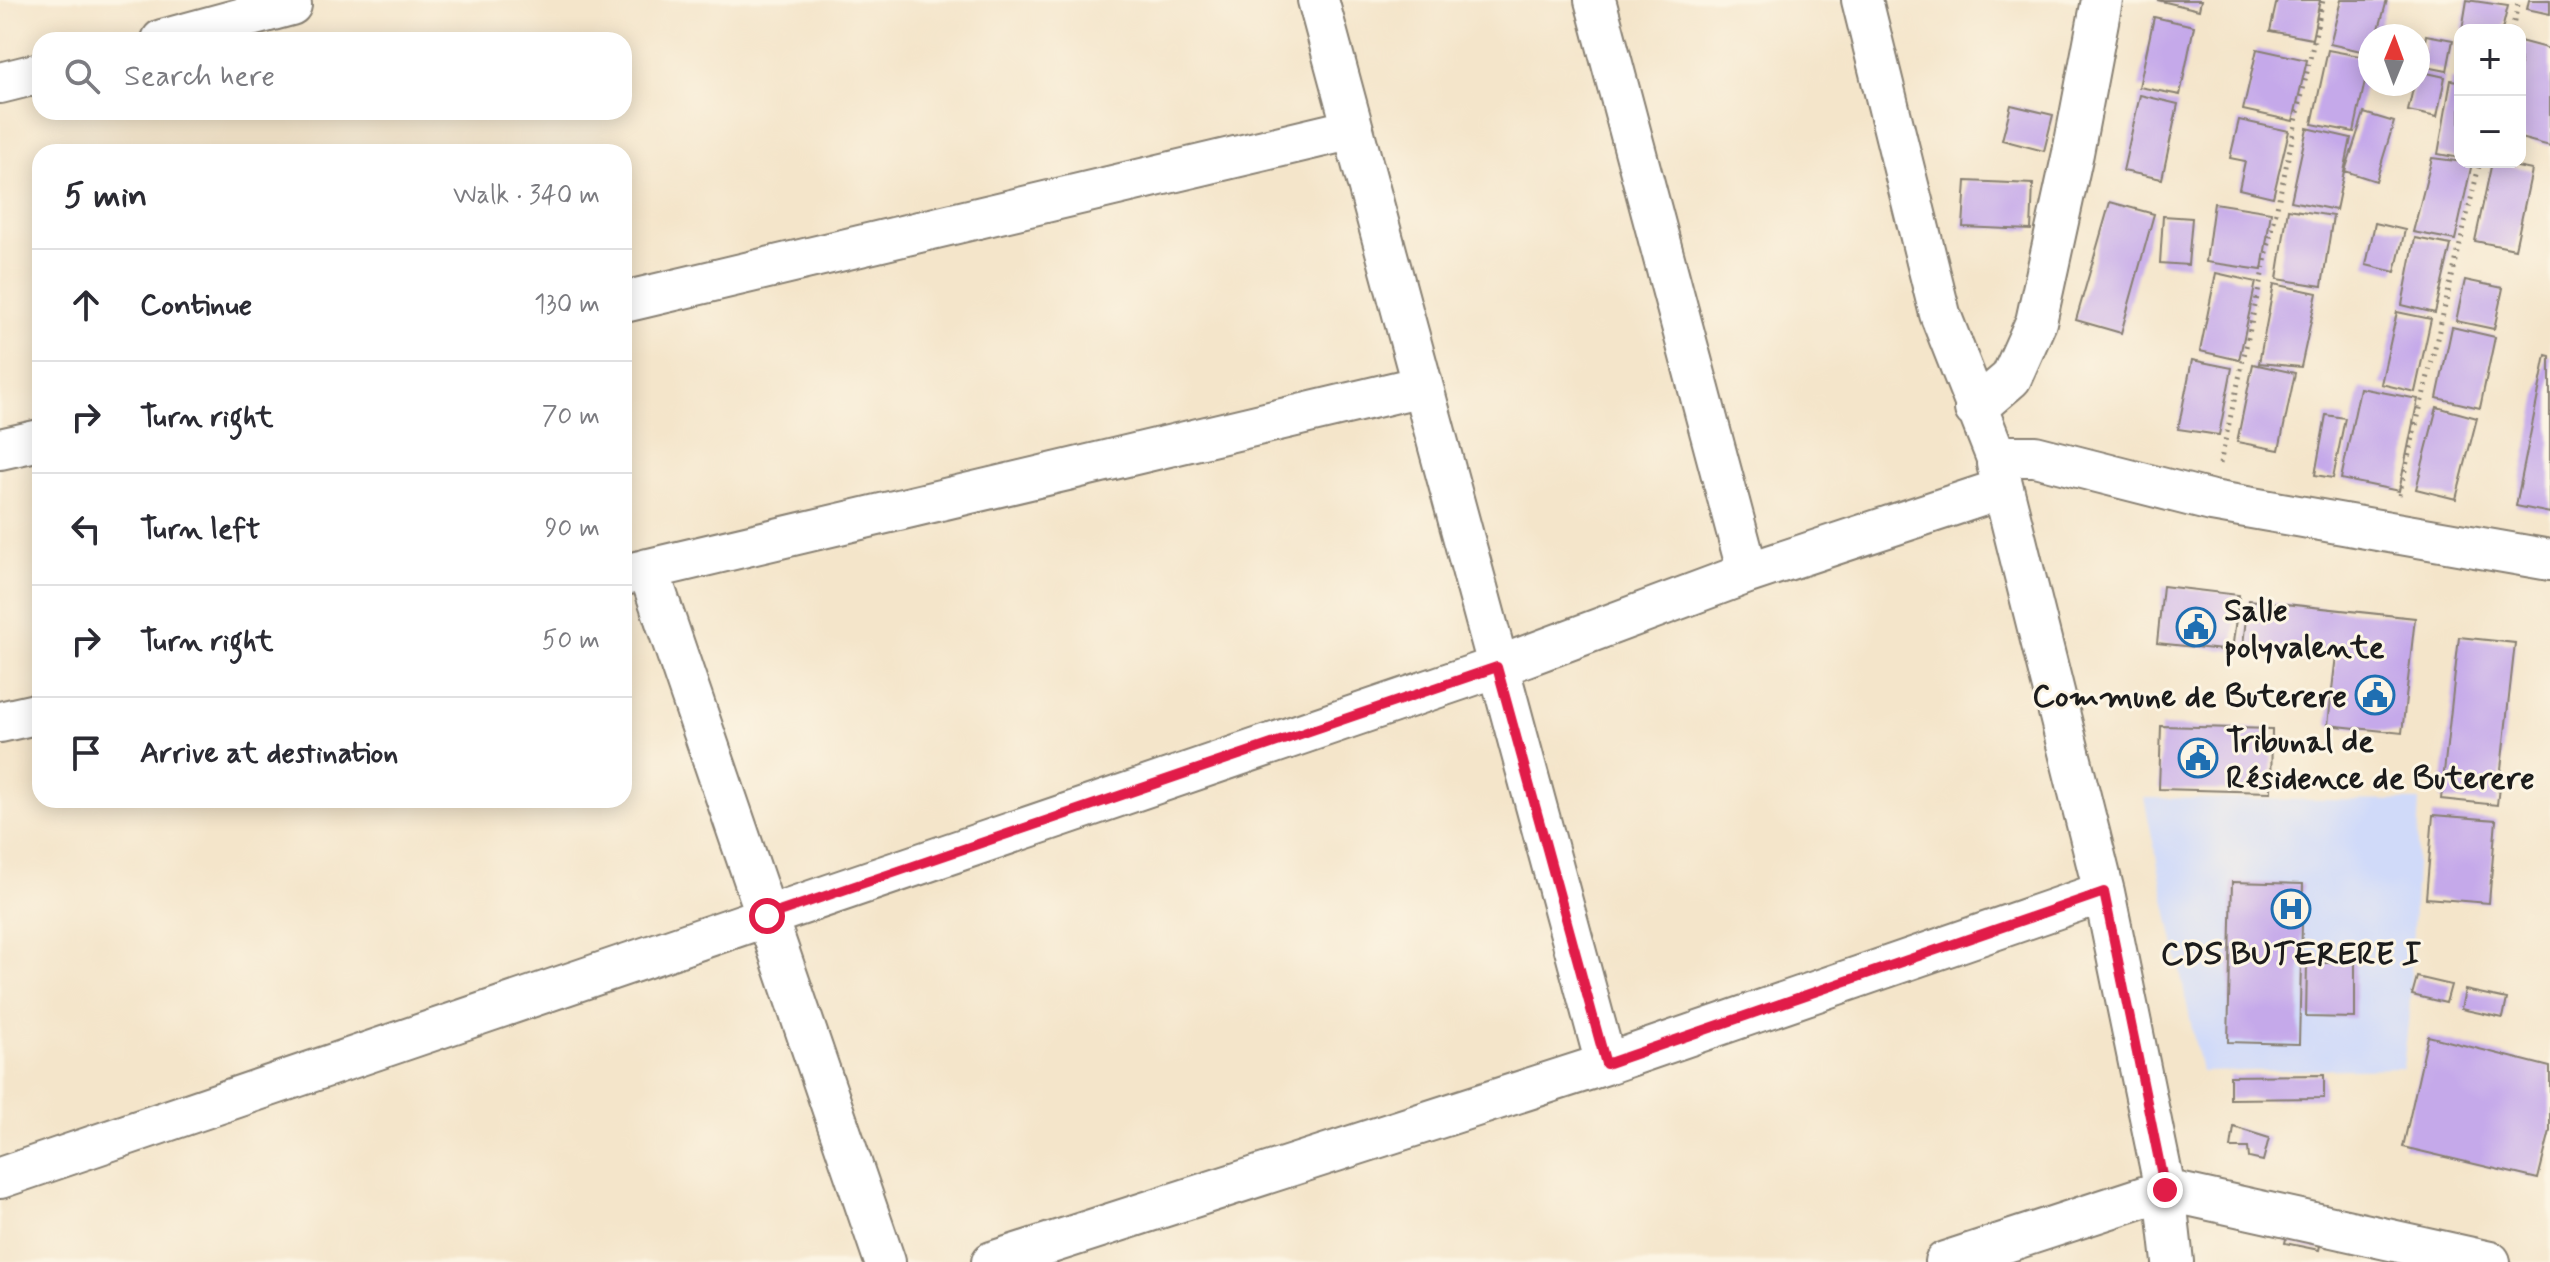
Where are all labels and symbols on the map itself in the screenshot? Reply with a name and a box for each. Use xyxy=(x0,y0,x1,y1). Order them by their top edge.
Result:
north arrow xyxy=(2358,24,2430,96)
place label: Salle polyvalente xyxy=(2224,590,2385,669)
public building icon: Salle polyvalente xyxy=(2175,606,2217,648)
public building icon: Commune de Buterere xyxy=(2354,674,2396,716)
place label: Commune de Buterere xyxy=(2032,676,2347,718)
place label: Tribunal de Résidence de Buterere xyxy=(2226,721,2535,800)
public building icon: Tribunal de Résidence de Buterere xyxy=(2177,737,2219,779)
hospital icon: CDS BUTERERE I xyxy=(2270,888,2312,930)
route start xyxy=(749,898,785,934)
place label: CDS BUTERERE I xyxy=(2161,934,2422,976)
route end xyxy=(2147,1172,2183,1208)

